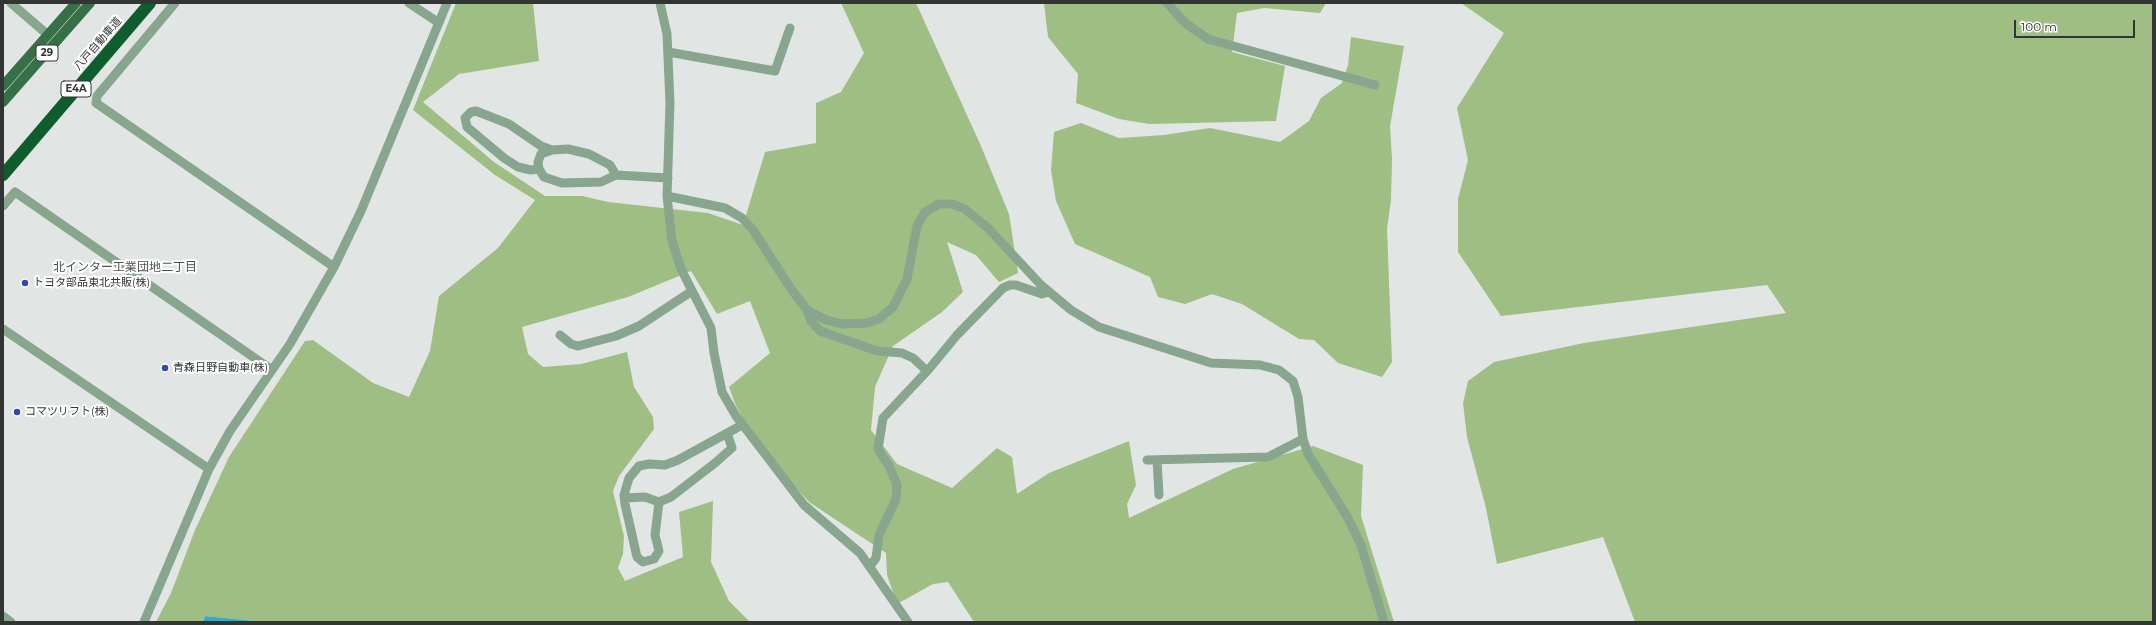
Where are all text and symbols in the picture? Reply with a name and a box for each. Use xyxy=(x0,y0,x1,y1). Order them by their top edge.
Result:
scale bar xyxy=(2016,12,2137,38)
street label: 八戸自動車道 xyxy=(71,15,125,73)
text: 100 m xyxy=(2021,19,2057,34)
road number: 29 xyxy=(36,45,58,61)
road number: E4A xyxy=(61,81,91,97)
district label: 北インター工業団地二丁目 xyxy=(53,260,197,274)
place label: トヨタ部品東北共販(株) xyxy=(33,276,150,290)
marker: トヨタ部品東北共販(株) xyxy=(20,278,30,288)
place label: 青森日野自動車(株) xyxy=(173,361,268,375)
marker: 青森日野自動車(株) xyxy=(160,363,170,373)
place label: コマツリフト(株) xyxy=(25,405,109,419)
marker: コマツリフト(株) xyxy=(12,407,22,417)

